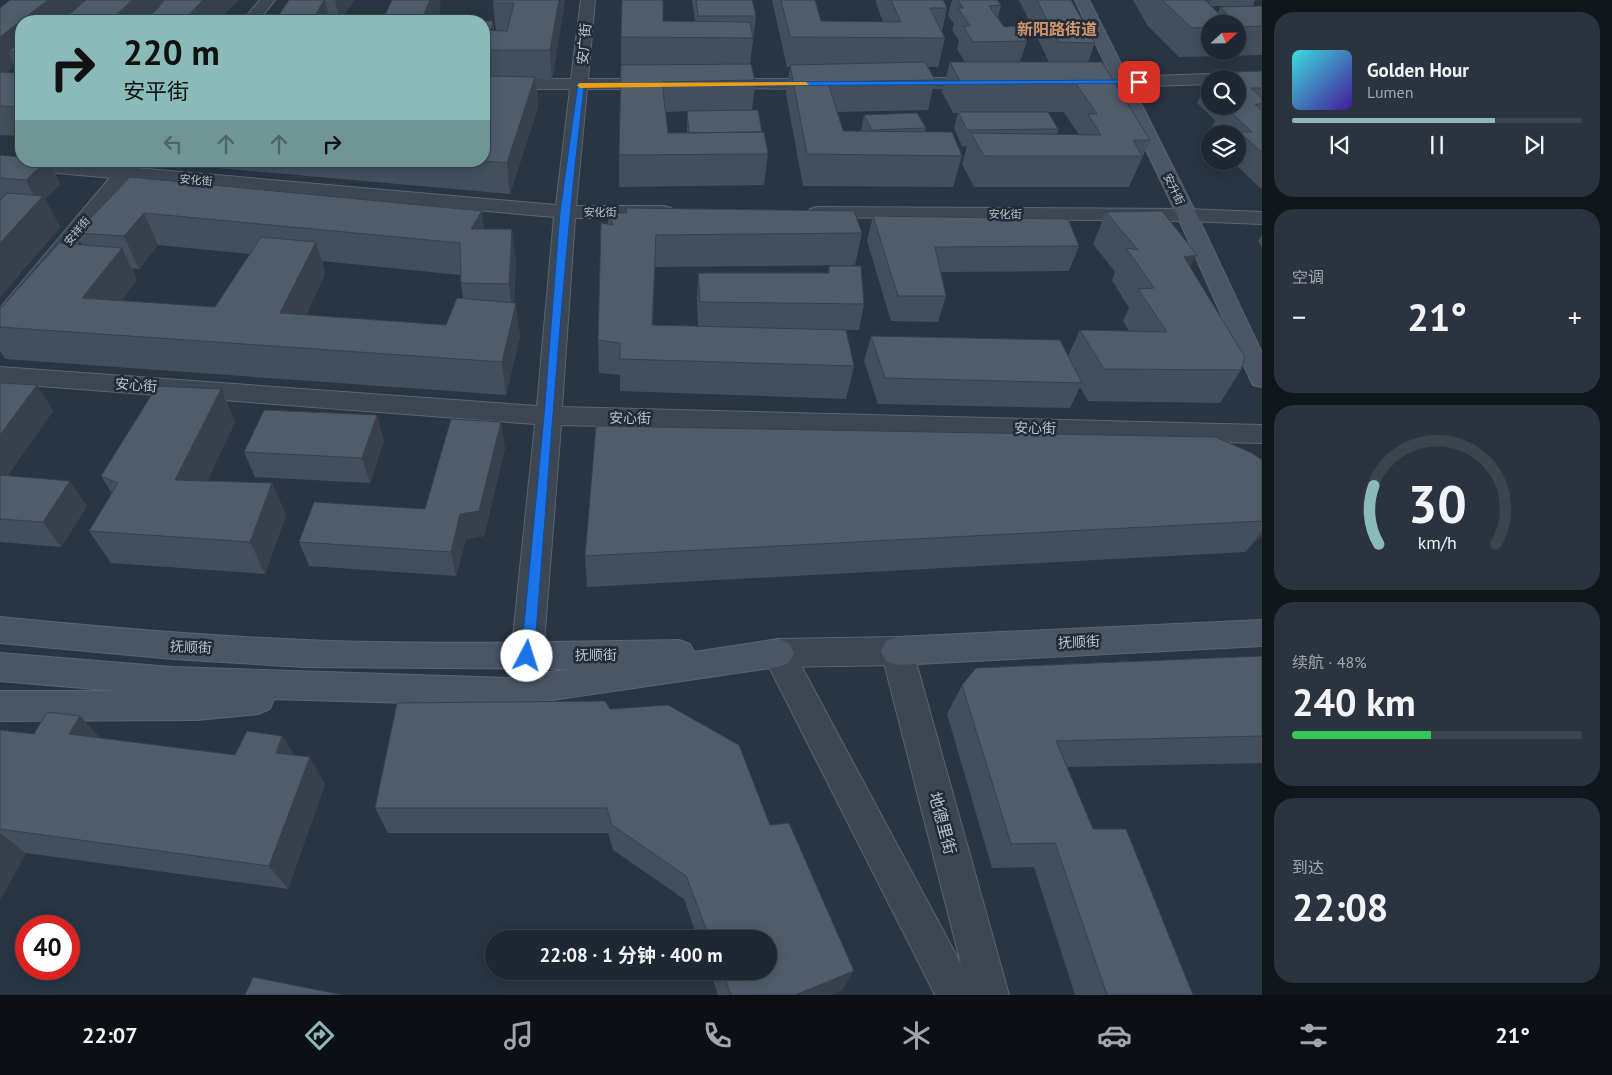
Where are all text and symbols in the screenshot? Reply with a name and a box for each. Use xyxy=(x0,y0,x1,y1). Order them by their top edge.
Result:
north arrow xyxy=(1201,15,1246,60)
map controls xyxy=(1201,15,1246,170)
district label: 新阳路街道 xyxy=(1017,19,1097,39)
street label: 安广街 xyxy=(573,22,595,66)
text: 220 m xyxy=(123,29,220,75)
icon: right xyxy=(40,35,105,100)
text: Golden Hour xyxy=(1367,58,1469,82)
pin xyxy=(1118,61,1160,103)
icon: arrive xyxy=(1125,68,1153,96)
button: search xyxy=(1201,70,1246,115)
text: 安平街 xyxy=(123,77,189,105)
text: Lumen xyxy=(1367,82,1413,102)
button: layers xyxy=(1201,125,1246,170)
icon: left xyxy=(159,130,187,158)
icon: ahead xyxy=(212,130,240,158)
icon: ahead xyxy=(265,130,293,158)
icon: right xyxy=(318,130,346,158)
icon: previous xyxy=(1326,131,1354,159)
icon: pause xyxy=(1423,131,1451,159)
icon: next xyxy=(1520,131,1548,159)
street label: 安升街 xyxy=(1160,171,1188,207)
street label: 安化街 xyxy=(179,172,213,188)
street label: 安化街 xyxy=(584,205,617,219)
street label: 安化街 xyxy=(989,207,1022,221)
street label: 安祥街 xyxy=(61,214,93,248)
text: 空调 xyxy=(1292,267,1324,287)
text: 21° xyxy=(1407,292,1467,341)
text: − xyxy=(1292,298,1306,335)
text: + xyxy=(1568,298,1582,335)
street label: 安心街 xyxy=(114,375,158,395)
street label: 安心街 xyxy=(609,409,651,427)
street label: 安心街 xyxy=(1014,419,1056,437)
text: 30 xyxy=(1408,470,1466,537)
text: km/h xyxy=(1417,531,1457,554)
position arrow xyxy=(500,629,552,681)
street label: 抚顺街 xyxy=(1058,632,1100,652)
street label: 抚顺街 xyxy=(170,637,212,657)
street label: 抚顺街 xyxy=(575,646,617,664)
text: 续航 · 48% xyxy=(1292,652,1367,672)
text: 240 km xyxy=(1292,677,1416,726)
street label: 地德里街 xyxy=(925,789,961,857)
text: 到达 xyxy=(1292,857,1324,877)
text: 22:08 xyxy=(1292,882,1388,931)
speed limit sign: 40 xyxy=(15,915,80,980)
text: 22:08 · 1 分钟 · 400 m xyxy=(539,943,723,967)
icon: directions xyxy=(302,1018,337,1053)
icon: music xyxy=(501,1018,536,1053)
icon: phone xyxy=(700,1018,735,1053)
icon: climate xyxy=(899,1018,934,1053)
icon: car xyxy=(1097,1018,1132,1053)
icon: filters xyxy=(1296,1018,1331,1053)
text: 22:07 xyxy=(82,1021,138,1049)
text: 21° xyxy=(1495,1021,1530,1049)

